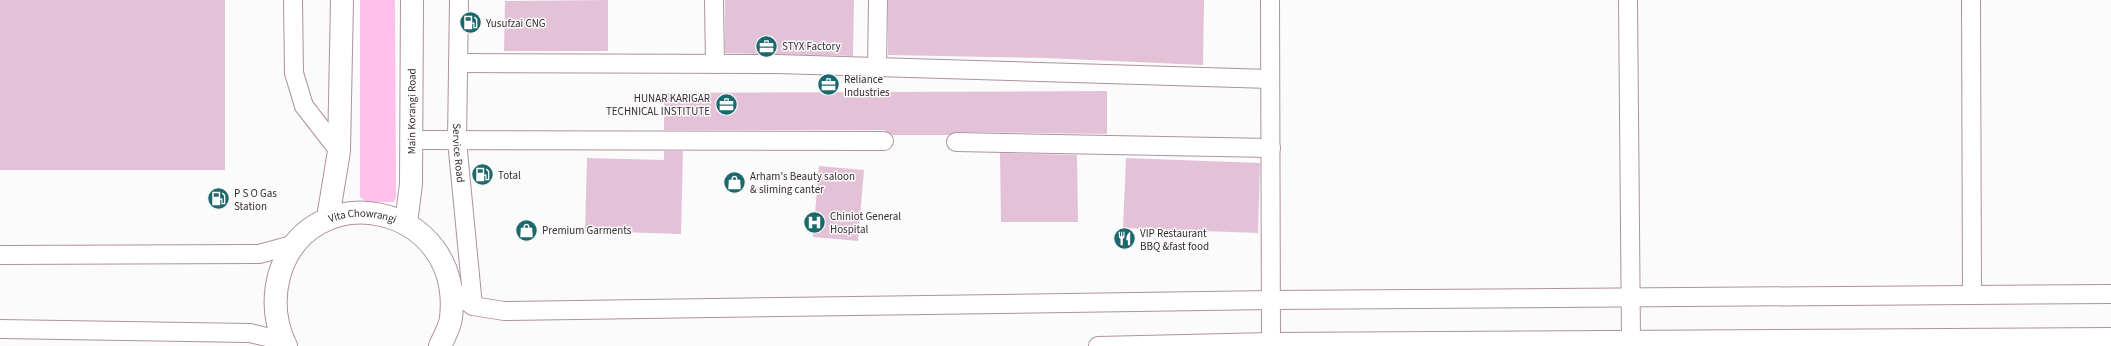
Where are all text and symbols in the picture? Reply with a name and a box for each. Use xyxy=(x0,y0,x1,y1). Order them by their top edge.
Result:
fuel station icon: Yusufzai CNG xyxy=(457,10,483,36)
place label: Yusufzai CNG xyxy=(485,16,546,31)
office icon: STYX Factory xyxy=(753,33,779,59)
place label: STYX Factory xyxy=(782,39,841,54)
street label: Main Korangi Road xyxy=(404,68,419,154)
office icon: Reliance Industries xyxy=(816,72,842,98)
place label: Reliance Industries xyxy=(844,72,890,100)
place label: HUNAR KARIGAR TECHNICAL INSTITUTE xyxy=(606,91,710,119)
office icon: HUNAR KARIGAR TECHNICAL INSTITUTE xyxy=(713,91,739,117)
street label: Service Road xyxy=(449,123,468,183)
fuel station icon: Total xyxy=(469,162,495,188)
place label: Total xyxy=(498,168,521,183)
shop icon: Arham's Beauty saloon & sliming canter xyxy=(722,169,748,195)
place label: Arham's Beauty saloon & sliming canter xyxy=(750,169,855,197)
fuel station icon: P S O Gas Station xyxy=(206,186,232,212)
place label: P S O Gas Station xyxy=(234,186,277,214)
street label: Vita Chowrangi xyxy=(326,205,399,227)
hospital icon: Chiniot General Hospital xyxy=(802,209,828,235)
place label: Chiniot General Hospital xyxy=(830,209,901,237)
shop icon: Premium Garments xyxy=(513,217,539,243)
place label: Premium Garments xyxy=(542,223,632,238)
restaurant icon: VIP Restaurant BBQ &fast food xyxy=(1111,226,1137,252)
place label: VIP Restaurant BBQ &fast food xyxy=(1140,226,1209,254)

